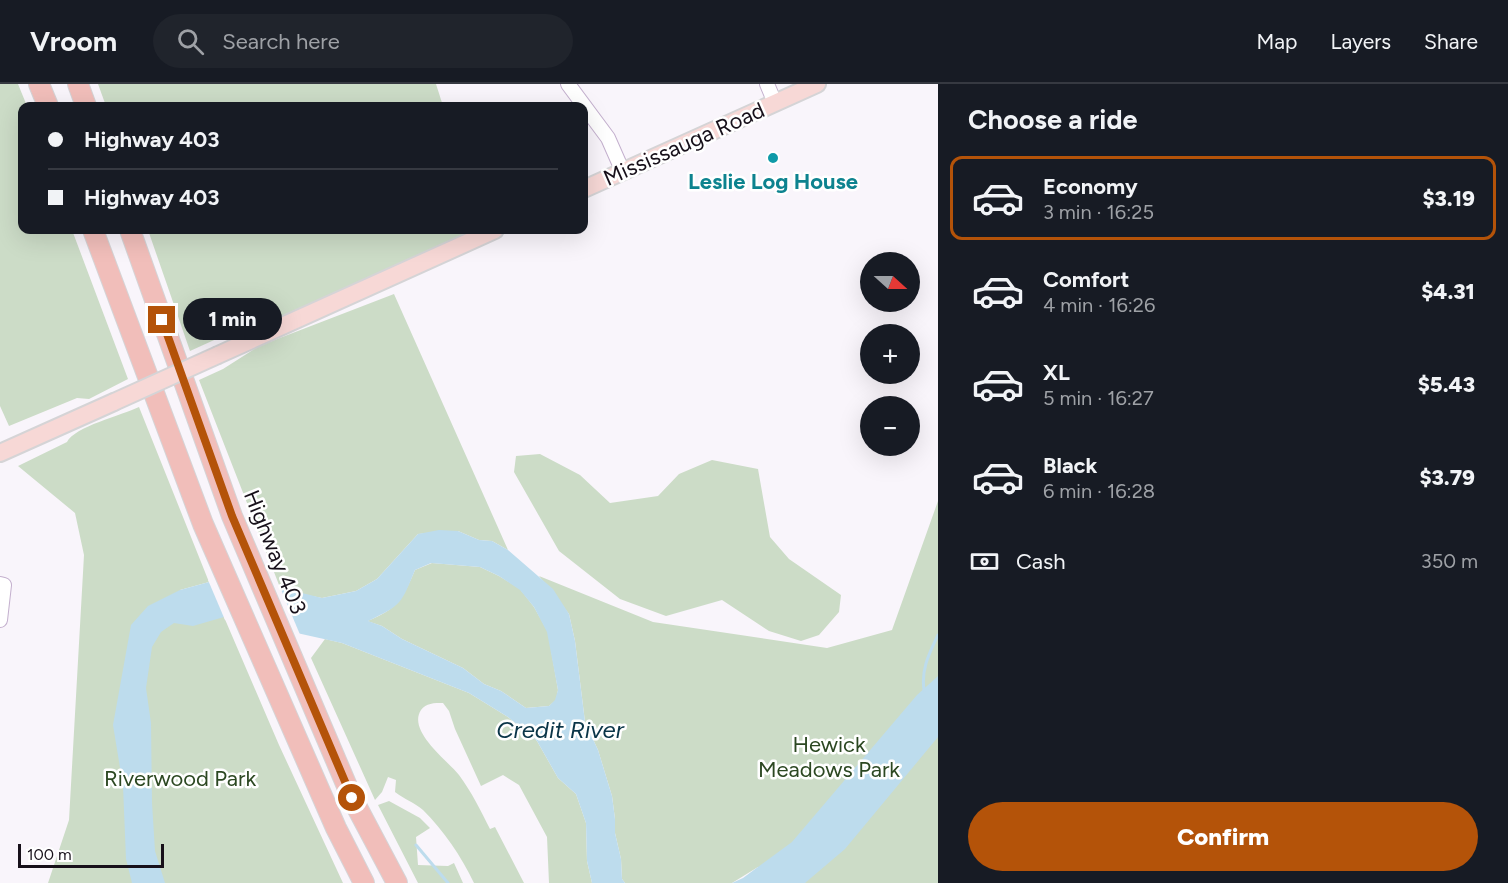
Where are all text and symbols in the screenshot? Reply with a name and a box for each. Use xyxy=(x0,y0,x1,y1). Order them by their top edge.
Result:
search box xyxy=(153,14,573,68)
text: Vroom xyxy=(30,24,117,58)
icon: search xyxy=(174,25,207,58)
text: Search here xyxy=(222,28,340,55)
text: Map xyxy=(1257,29,1297,54)
text: Layers xyxy=(1330,29,1391,54)
text: Share xyxy=(1424,29,1478,54)
street label: Mississauga Road xyxy=(599,96,769,192)
text: Choose a ride xyxy=(968,103,1137,136)
text: Highway 403 xyxy=(84,126,219,153)
marker: Leslie Log House xyxy=(766,151,780,165)
place label: Leslie Log House xyxy=(688,168,858,195)
icon: car xyxy=(971,171,1025,225)
text: Economy xyxy=(1043,173,1138,200)
text: Highway 403 xyxy=(84,184,219,211)
text: $3.19 xyxy=(1422,185,1475,212)
text: 3 min · 16:25 xyxy=(1043,200,1154,224)
north arrow xyxy=(860,252,920,312)
map controls xyxy=(860,252,920,456)
icon: car xyxy=(971,264,1025,318)
text: Comfort xyxy=(1043,266,1129,293)
text: $4.31 xyxy=(1421,278,1475,305)
text: 4 min · 16:26 xyxy=(1043,293,1155,317)
callout: 1 min xyxy=(183,299,282,341)
route end xyxy=(148,306,175,333)
text: 1 min xyxy=(209,307,256,331)
button: + xyxy=(860,324,920,384)
icon: car xyxy=(971,357,1025,411)
text: XL xyxy=(1043,359,1070,386)
text: $5.43 xyxy=(1418,371,1475,398)
text: 5 min · 16:27 xyxy=(1043,386,1154,410)
button: − xyxy=(860,396,920,456)
icon: car xyxy=(971,450,1025,504)
text: Black xyxy=(1043,452,1097,479)
text: $3.79 xyxy=(1419,464,1475,491)
text: 6 min · 16:28 xyxy=(1043,479,1155,503)
street label: Highway 403 xyxy=(238,486,312,618)
icon: cash xyxy=(968,545,1001,578)
text: Cash xyxy=(1016,548,1066,575)
text: 350 m xyxy=(1421,549,1478,573)
water label: Credit River xyxy=(496,715,625,744)
park label: Hewick Meadows Park xyxy=(758,731,900,783)
park label: Riverwood Park xyxy=(104,765,256,792)
route start xyxy=(338,784,365,811)
button: Confirm xyxy=(968,802,1478,871)
scale bar xyxy=(18,841,164,868)
text: 100 m xyxy=(27,845,72,864)

